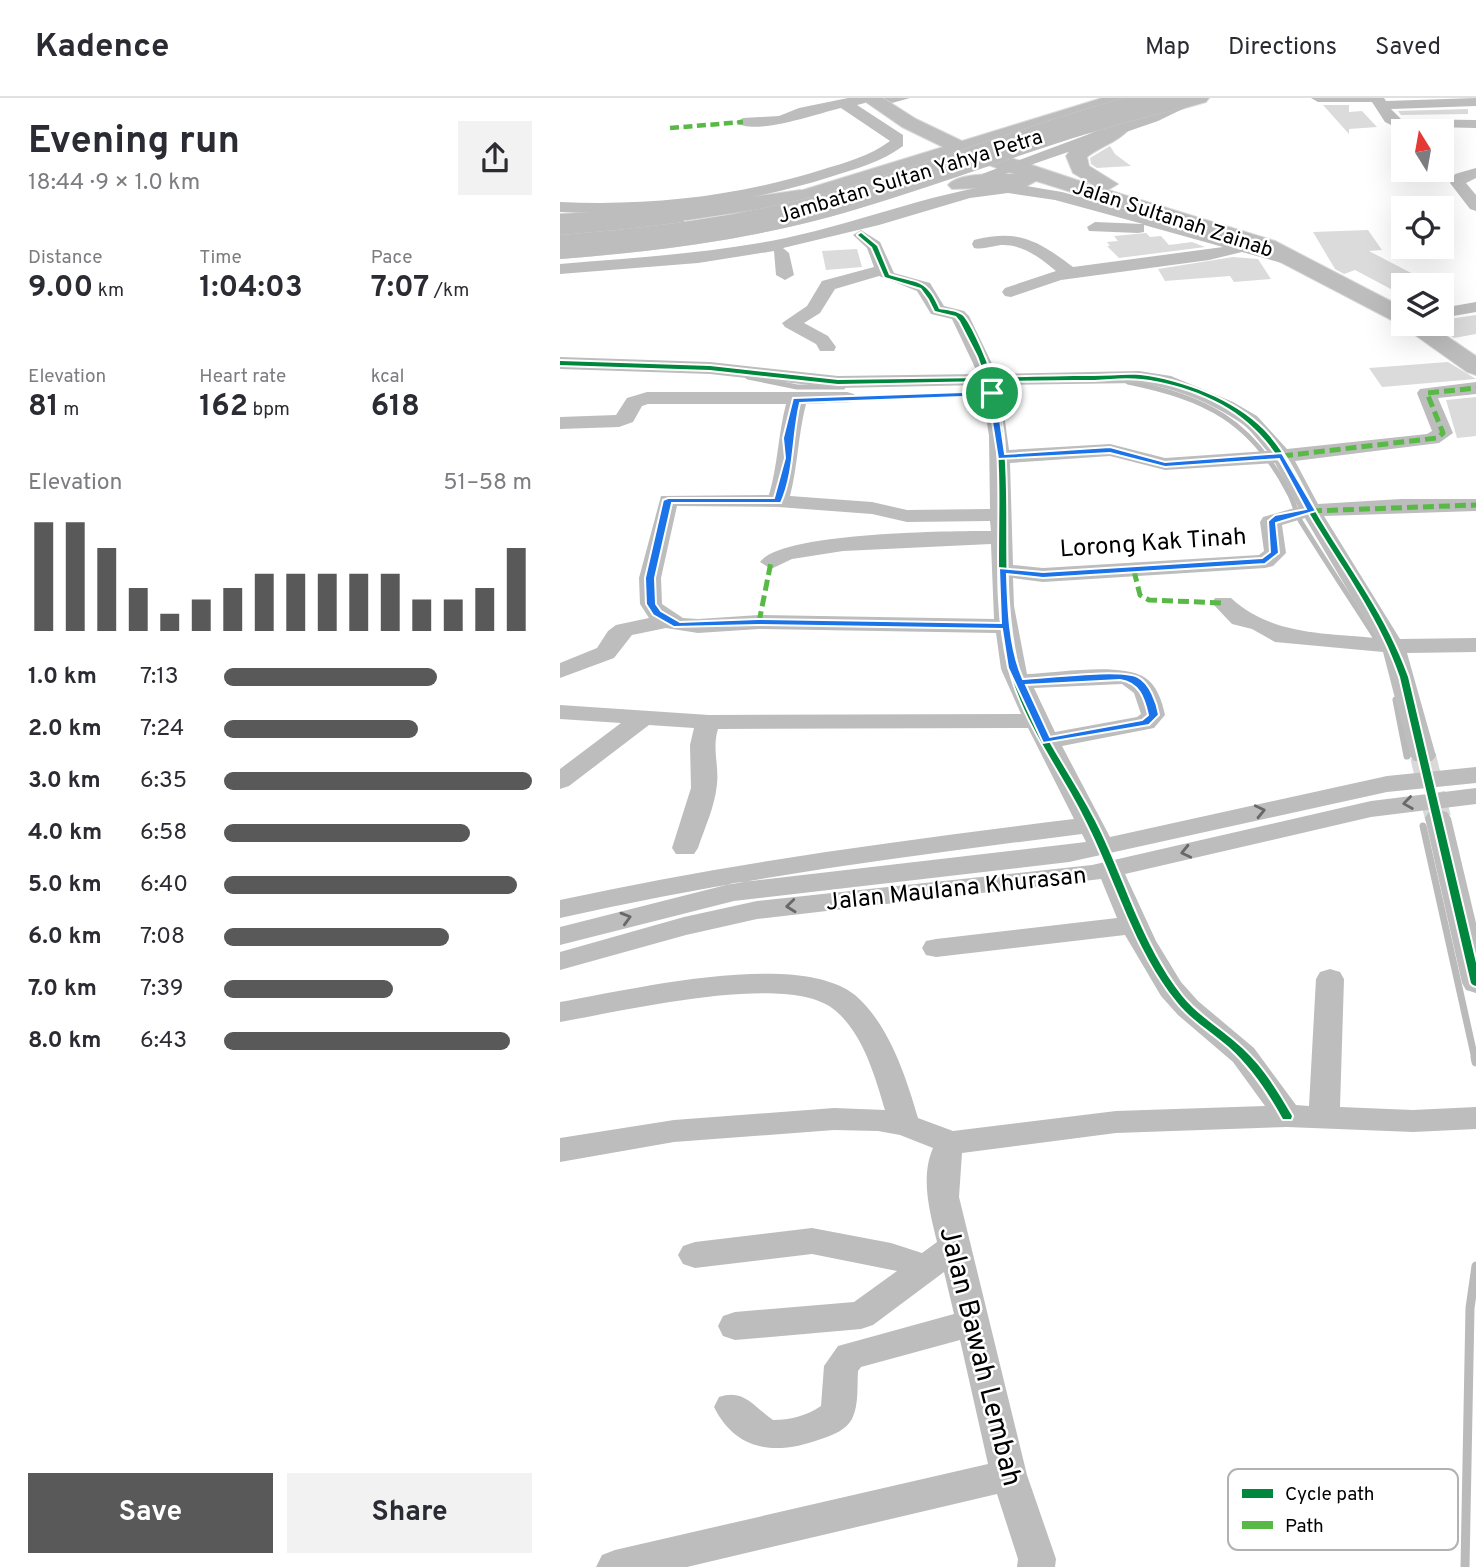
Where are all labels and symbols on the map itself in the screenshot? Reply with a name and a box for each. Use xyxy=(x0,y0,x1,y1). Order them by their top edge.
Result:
north arrow xyxy=(1391,119,1454,182)
street label: Jambatan Sultan Yahya Petra xyxy=(775,124,1046,231)
street label: Jalan Sultanah Zainab xyxy=(1069,174,1276,265)
pin xyxy=(962,363,1022,423)
street label: Lorong Kak Tinah xyxy=(1059,523,1248,565)
one-way arrow xyxy=(1402,795,1414,810)
one-way arrow xyxy=(1254,805,1266,820)
one-way arrow xyxy=(1180,844,1192,858)
street label: Jalan Maulana Khurasan xyxy=(824,861,1088,919)
one-way arrow xyxy=(785,899,797,914)
one-way arrow xyxy=(620,912,632,926)
street label: Jalan Bawah Lembah xyxy=(929,1223,1029,1490)
legend xyxy=(1228,1469,1458,1550)
text: Cycle path xyxy=(1285,1483,1374,1507)
text: Path xyxy=(1285,1515,1324,1539)

